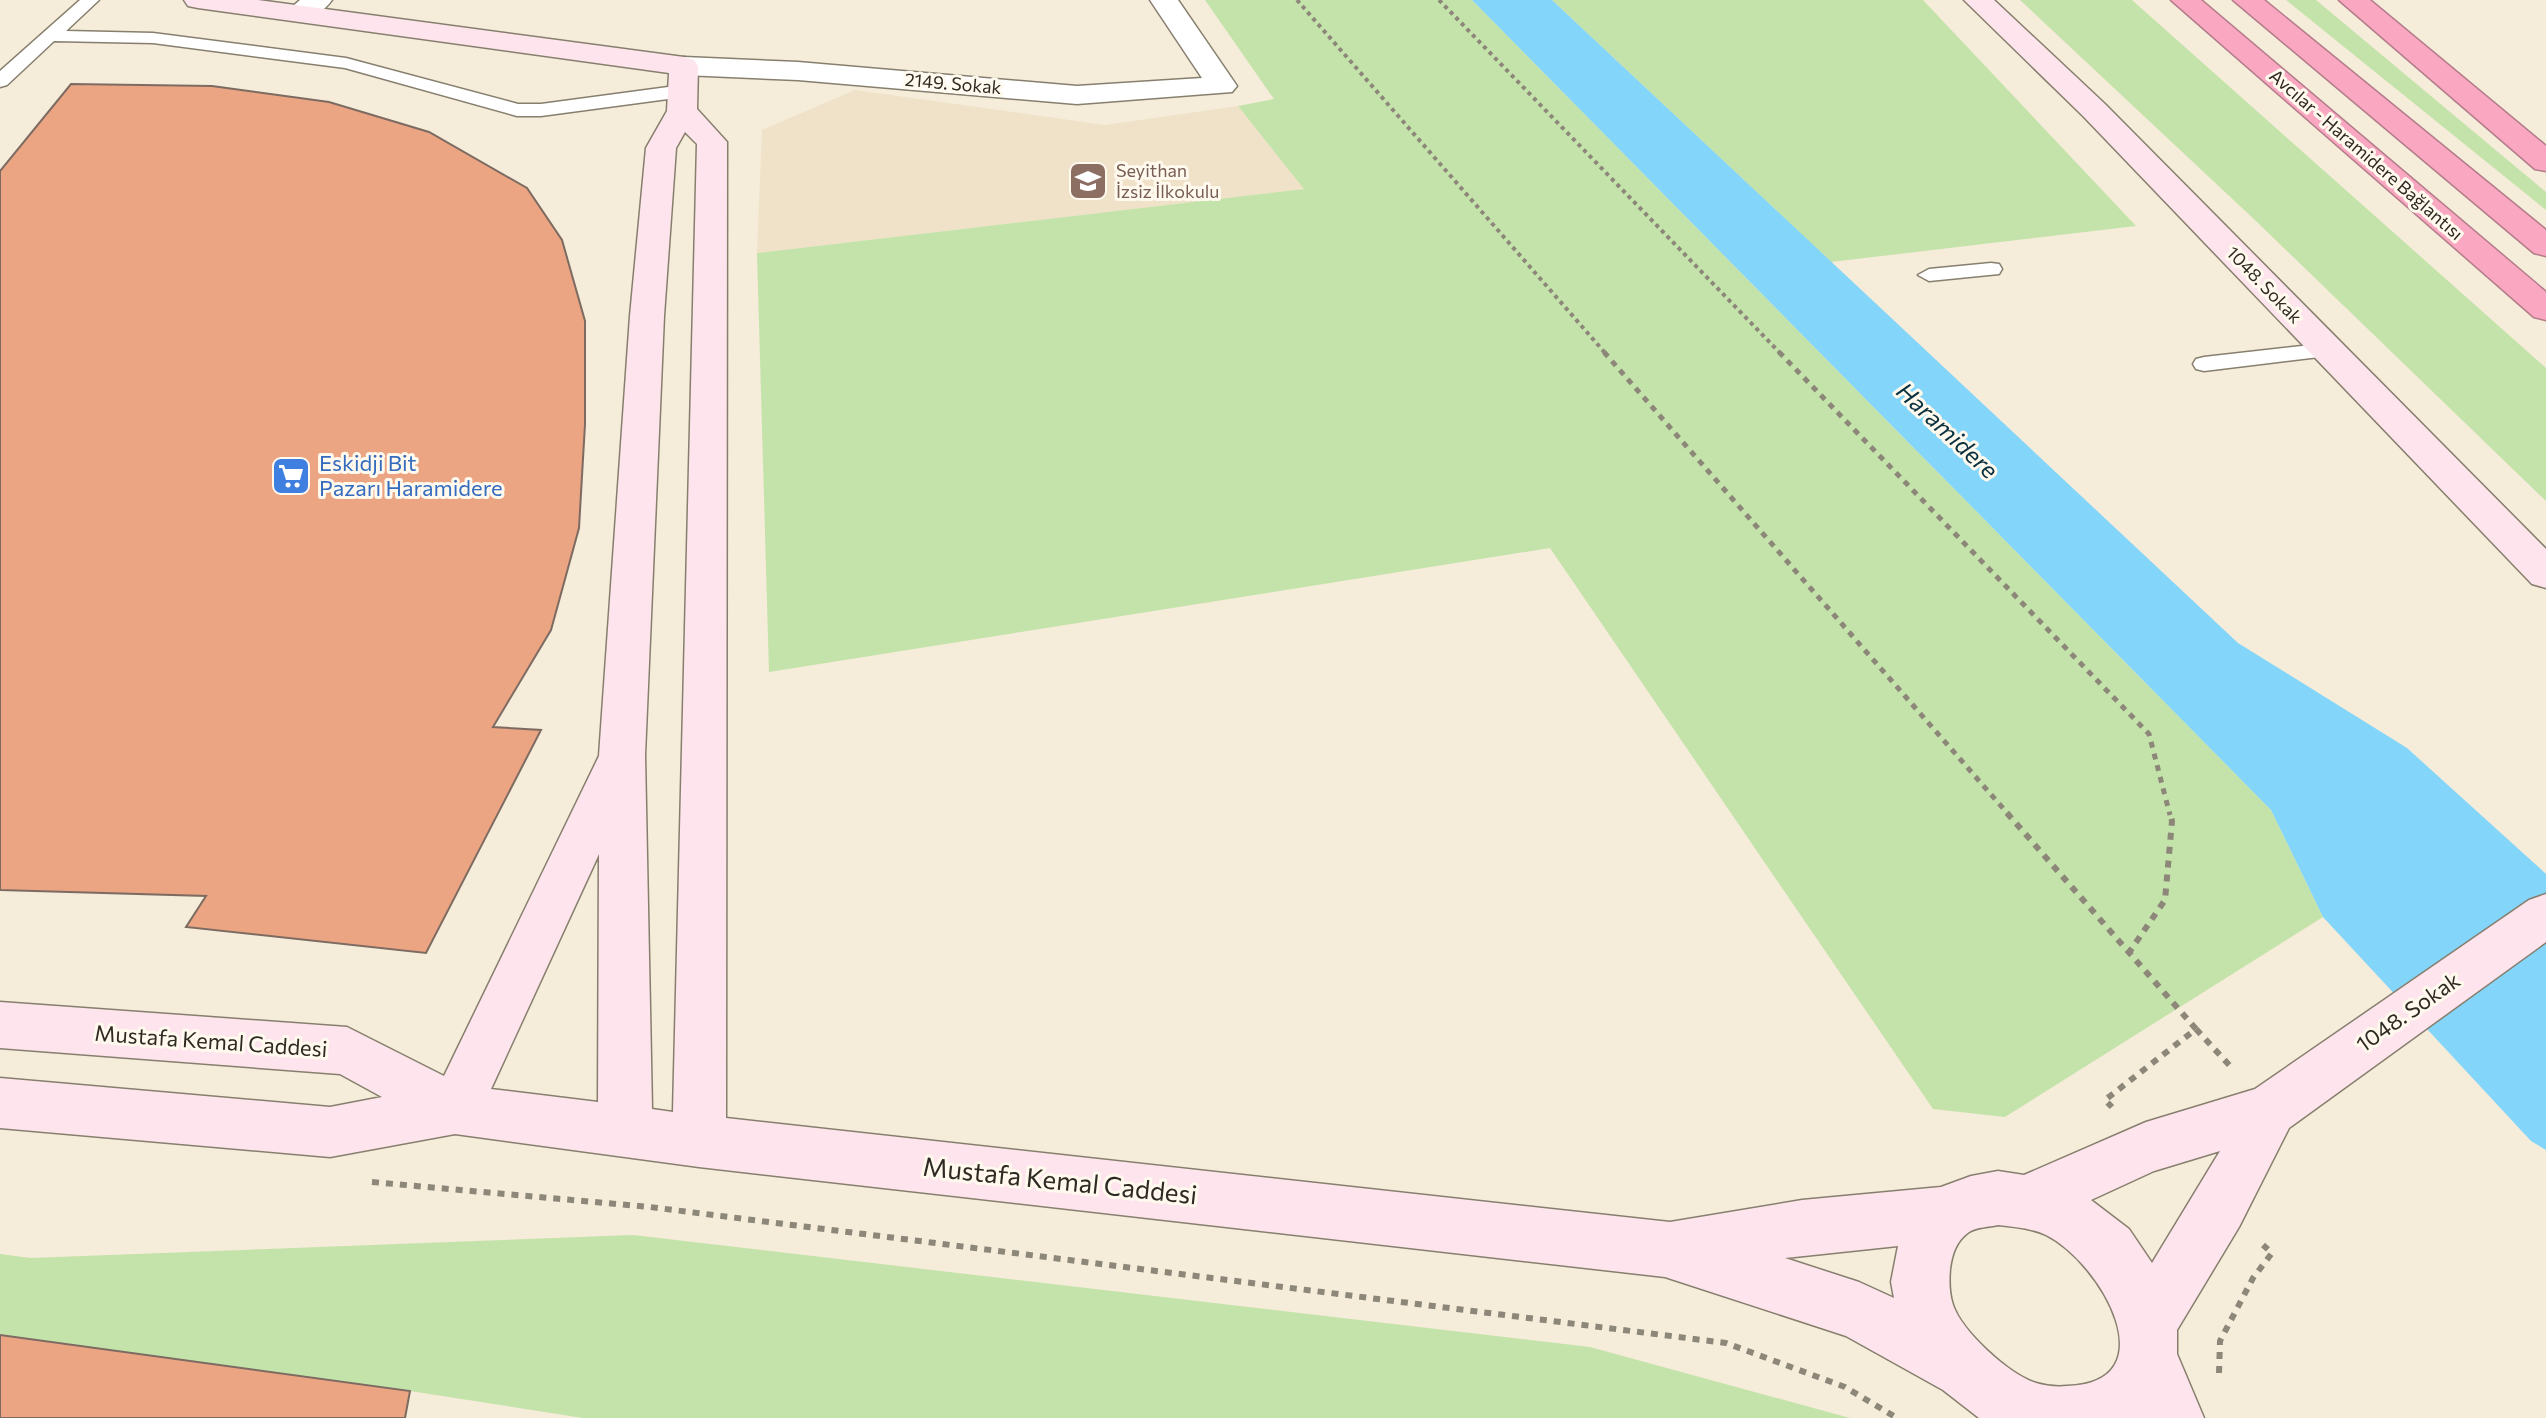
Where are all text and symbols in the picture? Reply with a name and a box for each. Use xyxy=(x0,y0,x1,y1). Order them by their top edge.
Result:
street label: Avcılar - Haramidere Bağlantısı xyxy=(2265,64,2468,244)
street label: 2149. Sokak xyxy=(904,68,1003,98)
place label: Seyithan İzsiz İlkokulu xyxy=(1116,159,1219,202)
school or university icon: Seyithan İzsiz İlkokulu xyxy=(1067,160,1109,202)
street label: 1048. Sokak xyxy=(2222,241,2307,328)
water label: Haramidere xyxy=(1891,376,2005,484)
place label: Eskidji Bit Pazarı Haramidere xyxy=(319,449,503,501)
supermarket icon: Eskidji Bit Pazarı Haramidere xyxy=(270,455,312,497)
street label: 1048. Sokak xyxy=(2351,966,2465,1057)
street label: Mustafa Kemal Caddesi xyxy=(94,1019,328,1062)
street label: Mustafa Kemal Caddesi xyxy=(921,1150,1199,1209)

